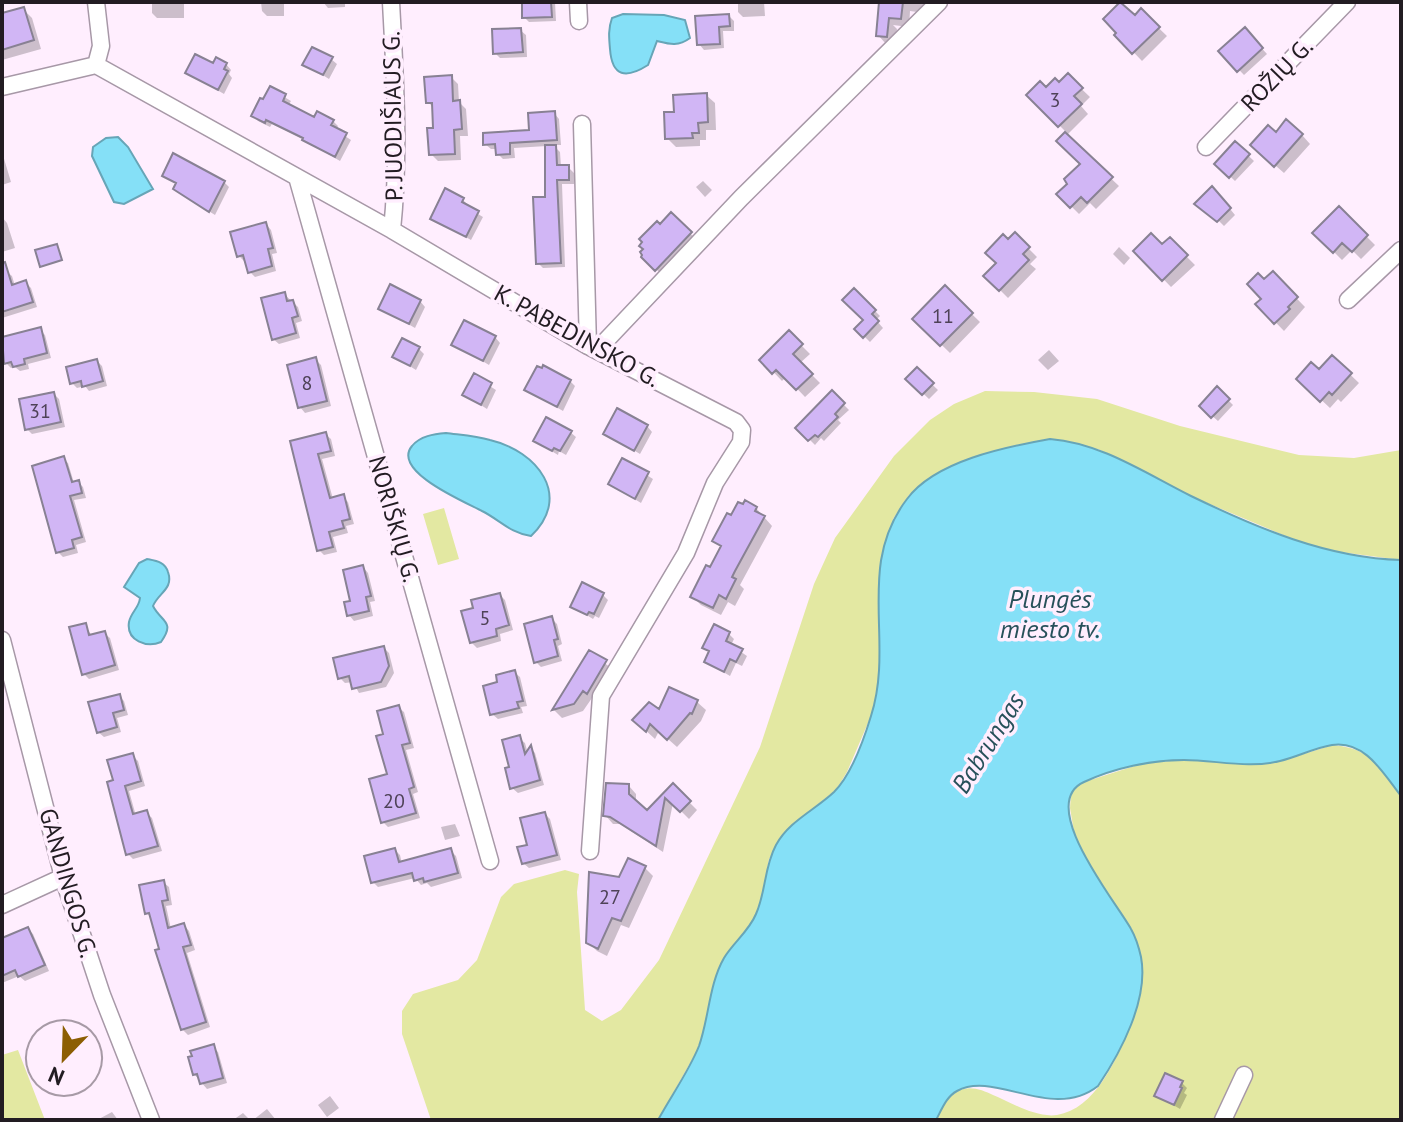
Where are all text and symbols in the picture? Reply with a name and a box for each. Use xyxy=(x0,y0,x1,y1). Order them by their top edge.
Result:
street label: P. JUODIŠIAUS G. xyxy=(376,31,409,201)
street label: ROŽIŲ G. xyxy=(1234,31,1319,118)
house number: 3 xyxy=(1050,87,1060,113)
street label: K. PABEDINSKO G. xyxy=(489,277,666,394)
house number: 11 xyxy=(932,303,954,329)
house number: 8 xyxy=(302,370,312,396)
house number: 31 xyxy=(29,398,51,424)
street label: NORIŠKIŲ G. xyxy=(362,452,427,586)
water label: Plungės miesto tv. xyxy=(1000,582,1100,645)
house number: 5 xyxy=(480,605,490,631)
water label: Babrungas xyxy=(944,686,1032,799)
house number: 20 xyxy=(383,788,405,814)
street label: GANDINGOS G. xyxy=(32,805,105,961)
house number: 27 xyxy=(599,884,621,910)
north arrow xyxy=(24,1018,104,1098)
text: N xyxy=(44,1061,68,1092)

